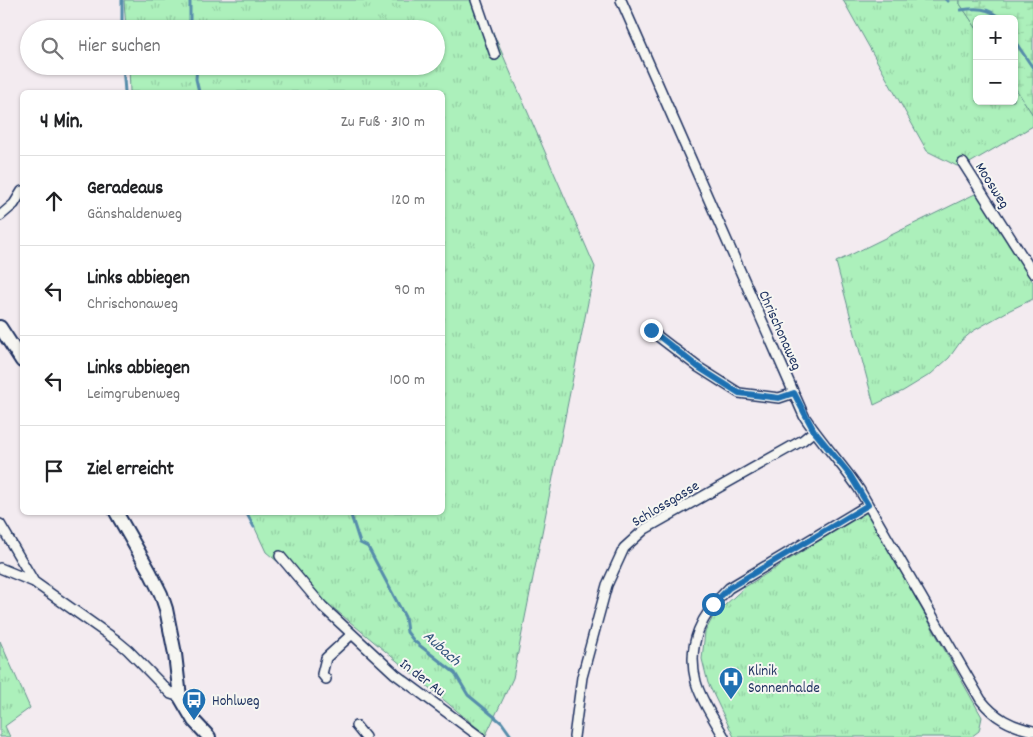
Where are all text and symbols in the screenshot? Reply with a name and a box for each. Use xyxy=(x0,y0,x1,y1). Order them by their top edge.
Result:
map controls xyxy=(973,15,1018,105)
button: + xyxy=(973,15,1018,60)
search box xyxy=(20,20,445,75)
icon: search xyxy=(38,34,66,62)
text: Hier suchen xyxy=(78,34,161,61)
button: − xyxy=(973,60,1018,105)
text: 4 Min. xyxy=(40,108,83,138)
text: Zu Fuß · 310 m xyxy=(341,111,425,134)
street label: Moosweg xyxy=(968,158,1014,214)
text: Geradeaus xyxy=(87,176,163,203)
icon: ahead xyxy=(40,187,68,215)
text: 120 m xyxy=(391,189,425,212)
text: Gänshaldenweg xyxy=(87,203,182,226)
text: Links abbiegen xyxy=(87,266,190,293)
icon: left xyxy=(40,277,68,305)
text: 90 m xyxy=(394,279,425,302)
street label: Chrischonaweg xyxy=(752,287,807,374)
text: Chrischonaweg xyxy=(87,293,178,316)
route end xyxy=(640,319,663,342)
text: Links abbiegen xyxy=(87,356,190,383)
icon: left xyxy=(40,367,68,395)
text: 100 m xyxy=(389,369,425,392)
text: Leimgrubenweg xyxy=(87,383,180,406)
icon: arrive xyxy=(40,457,68,485)
text: Ziel erreicht xyxy=(87,457,174,484)
street label: Schlossgasse xyxy=(628,476,704,534)
route start xyxy=(702,593,725,616)
water label: Aubach xyxy=(417,626,466,673)
street label: In der Au xyxy=(394,654,449,703)
place label: Klinik Sonnenhalde xyxy=(748,661,820,700)
hospital icon: Klinik Sonnenhalde xyxy=(718,666,744,700)
bus stop icon: Hohlweg xyxy=(181,687,207,721)
place label: Hohlweg xyxy=(212,691,260,713)

